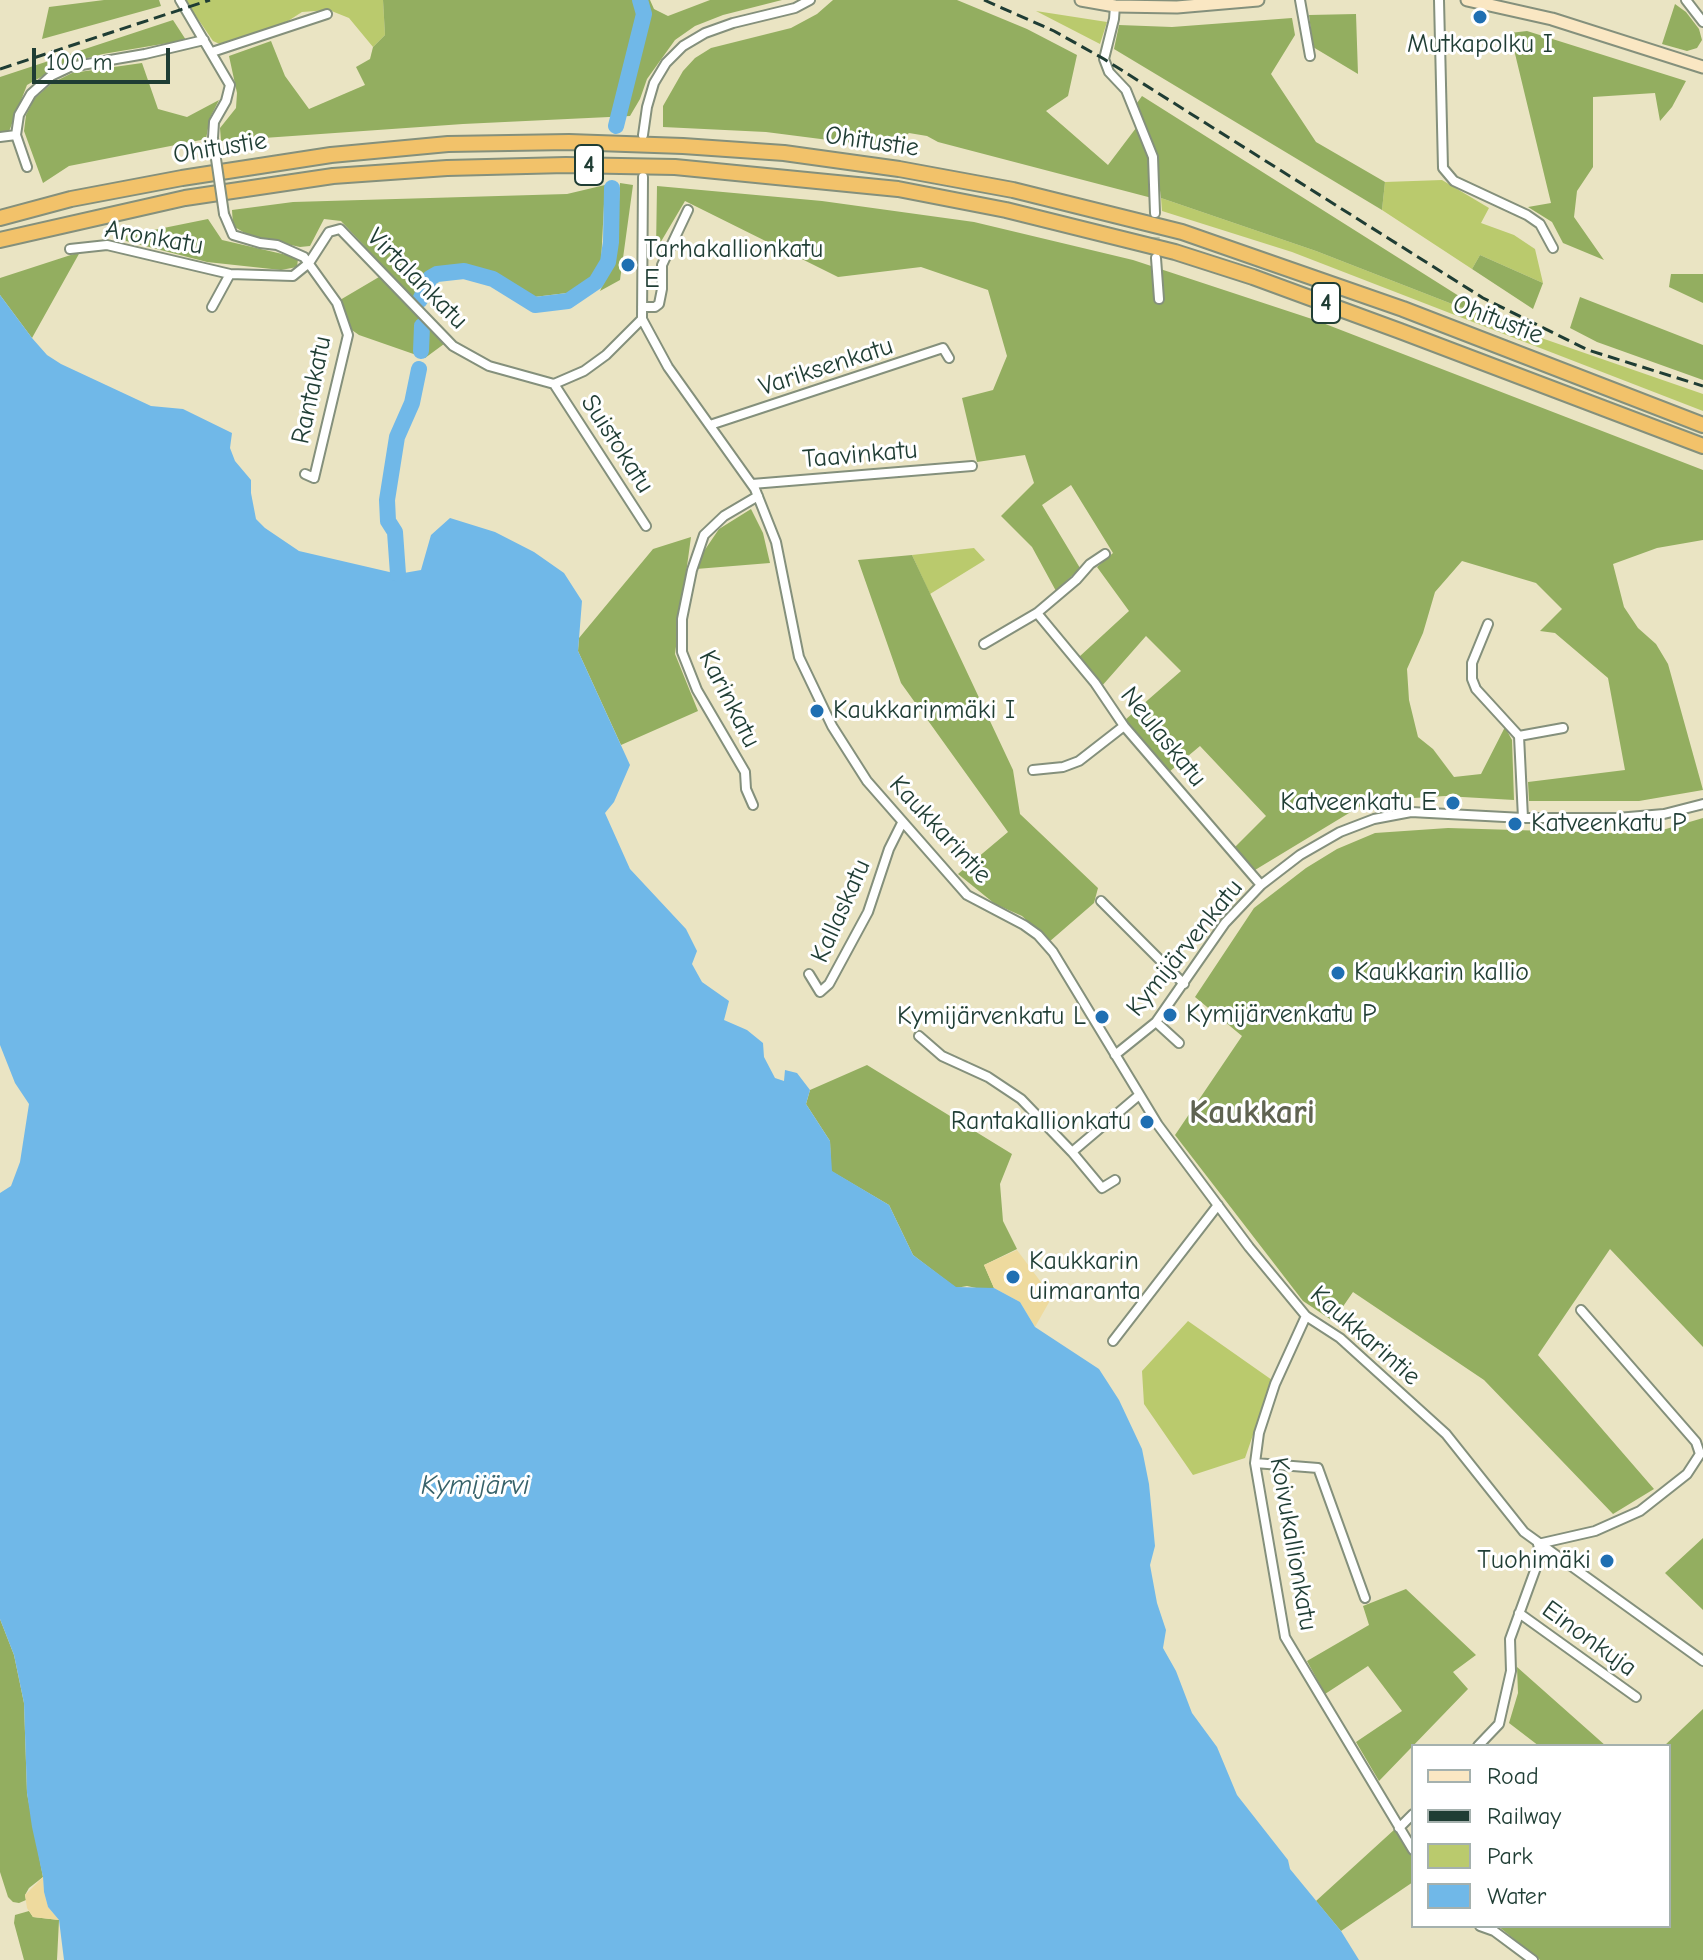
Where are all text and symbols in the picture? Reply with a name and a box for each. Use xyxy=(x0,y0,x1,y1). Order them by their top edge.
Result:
marker: Mutkapolku I xyxy=(1471,8,1489,26)
place label: Mutkapolku I xyxy=(1407,29,1553,61)
scale bar xyxy=(36,32,174,82)
text: 100 m xyxy=(46,48,113,76)
street label: Ohitustie xyxy=(823,120,921,164)
street label: Ohitustie xyxy=(171,125,269,171)
road number: 4 xyxy=(575,145,603,185)
street label: Aronkatu xyxy=(102,214,206,262)
street label: Virtalankatu xyxy=(360,222,474,336)
place label: Tarhakallionkatu E xyxy=(644,234,823,296)
marker: Tarhakallionkatu E xyxy=(619,256,637,274)
road number: 4 xyxy=(1312,283,1340,323)
street label: Ohitustie xyxy=(1448,289,1548,351)
street label: Variksenkatu xyxy=(755,331,897,403)
street label: Rantakatu xyxy=(285,333,339,447)
street label: Suistokatu xyxy=(574,389,660,499)
street label: Taavinkatu xyxy=(801,434,919,476)
street label: Karinkatu xyxy=(691,645,767,753)
street label: Neulaskatu xyxy=(1113,681,1213,793)
place label: Kaukkarinmäki I xyxy=(833,695,1015,727)
marker: Kaukkarinmäki I xyxy=(808,702,826,720)
street label: Kaukkarintie xyxy=(882,770,998,890)
place label: Katveenkatu E xyxy=(1280,787,1437,819)
marker: Katveenkatu E xyxy=(1444,794,1462,812)
place label: Katveenkatu P xyxy=(1531,808,1687,840)
marker: Katveenkatu P xyxy=(1506,815,1524,833)
street label: Kallaskatu xyxy=(804,855,878,967)
street label: Kymijärvenkatu xyxy=(1120,873,1250,1023)
place label: Kaukkarin kallio xyxy=(1354,957,1529,989)
marker: Kaukkarin kallio xyxy=(1329,964,1347,982)
place label: Kymijärvenkatu P xyxy=(1186,999,1377,1031)
place label: Kymijärvenkatu L xyxy=(897,1001,1086,1033)
marker: Kymijärvenkatu P xyxy=(1161,1006,1179,1024)
marker: Kymijärvenkatu L xyxy=(1093,1008,1111,1026)
district label: Kaukkari xyxy=(1189,1093,1315,1133)
place label: Rantakallionkatu xyxy=(951,1106,1131,1138)
marker: Rantakallionkatu xyxy=(1138,1113,1156,1131)
place label: Kaukkarin uimaranta xyxy=(1029,1246,1141,1308)
marker: Kaukkarin uimaranta xyxy=(1004,1268,1022,1286)
street label: Kaukkarintie xyxy=(1303,1280,1427,1392)
street label: Koivukallionkatu xyxy=(1262,1455,1324,1633)
water label: Kymijärvi xyxy=(421,1469,529,1503)
place label: Tuohimäki xyxy=(1477,1545,1591,1577)
marker: Tuohimäki xyxy=(1598,1552,1616,1570)
street label: Einonkuja xyxy=(1536,1594,1642,1684)
legend xyxy=(1411,1744,1671,1928)
text: Road xyxy=(1487,1762,1539,1790)
text: Railway xyxy=(1487,1802,1561,1830)
text: Park xyxy=(1487,1842,1533,1870)
text: Water xyxy=(1487,1882,1546,1910)

